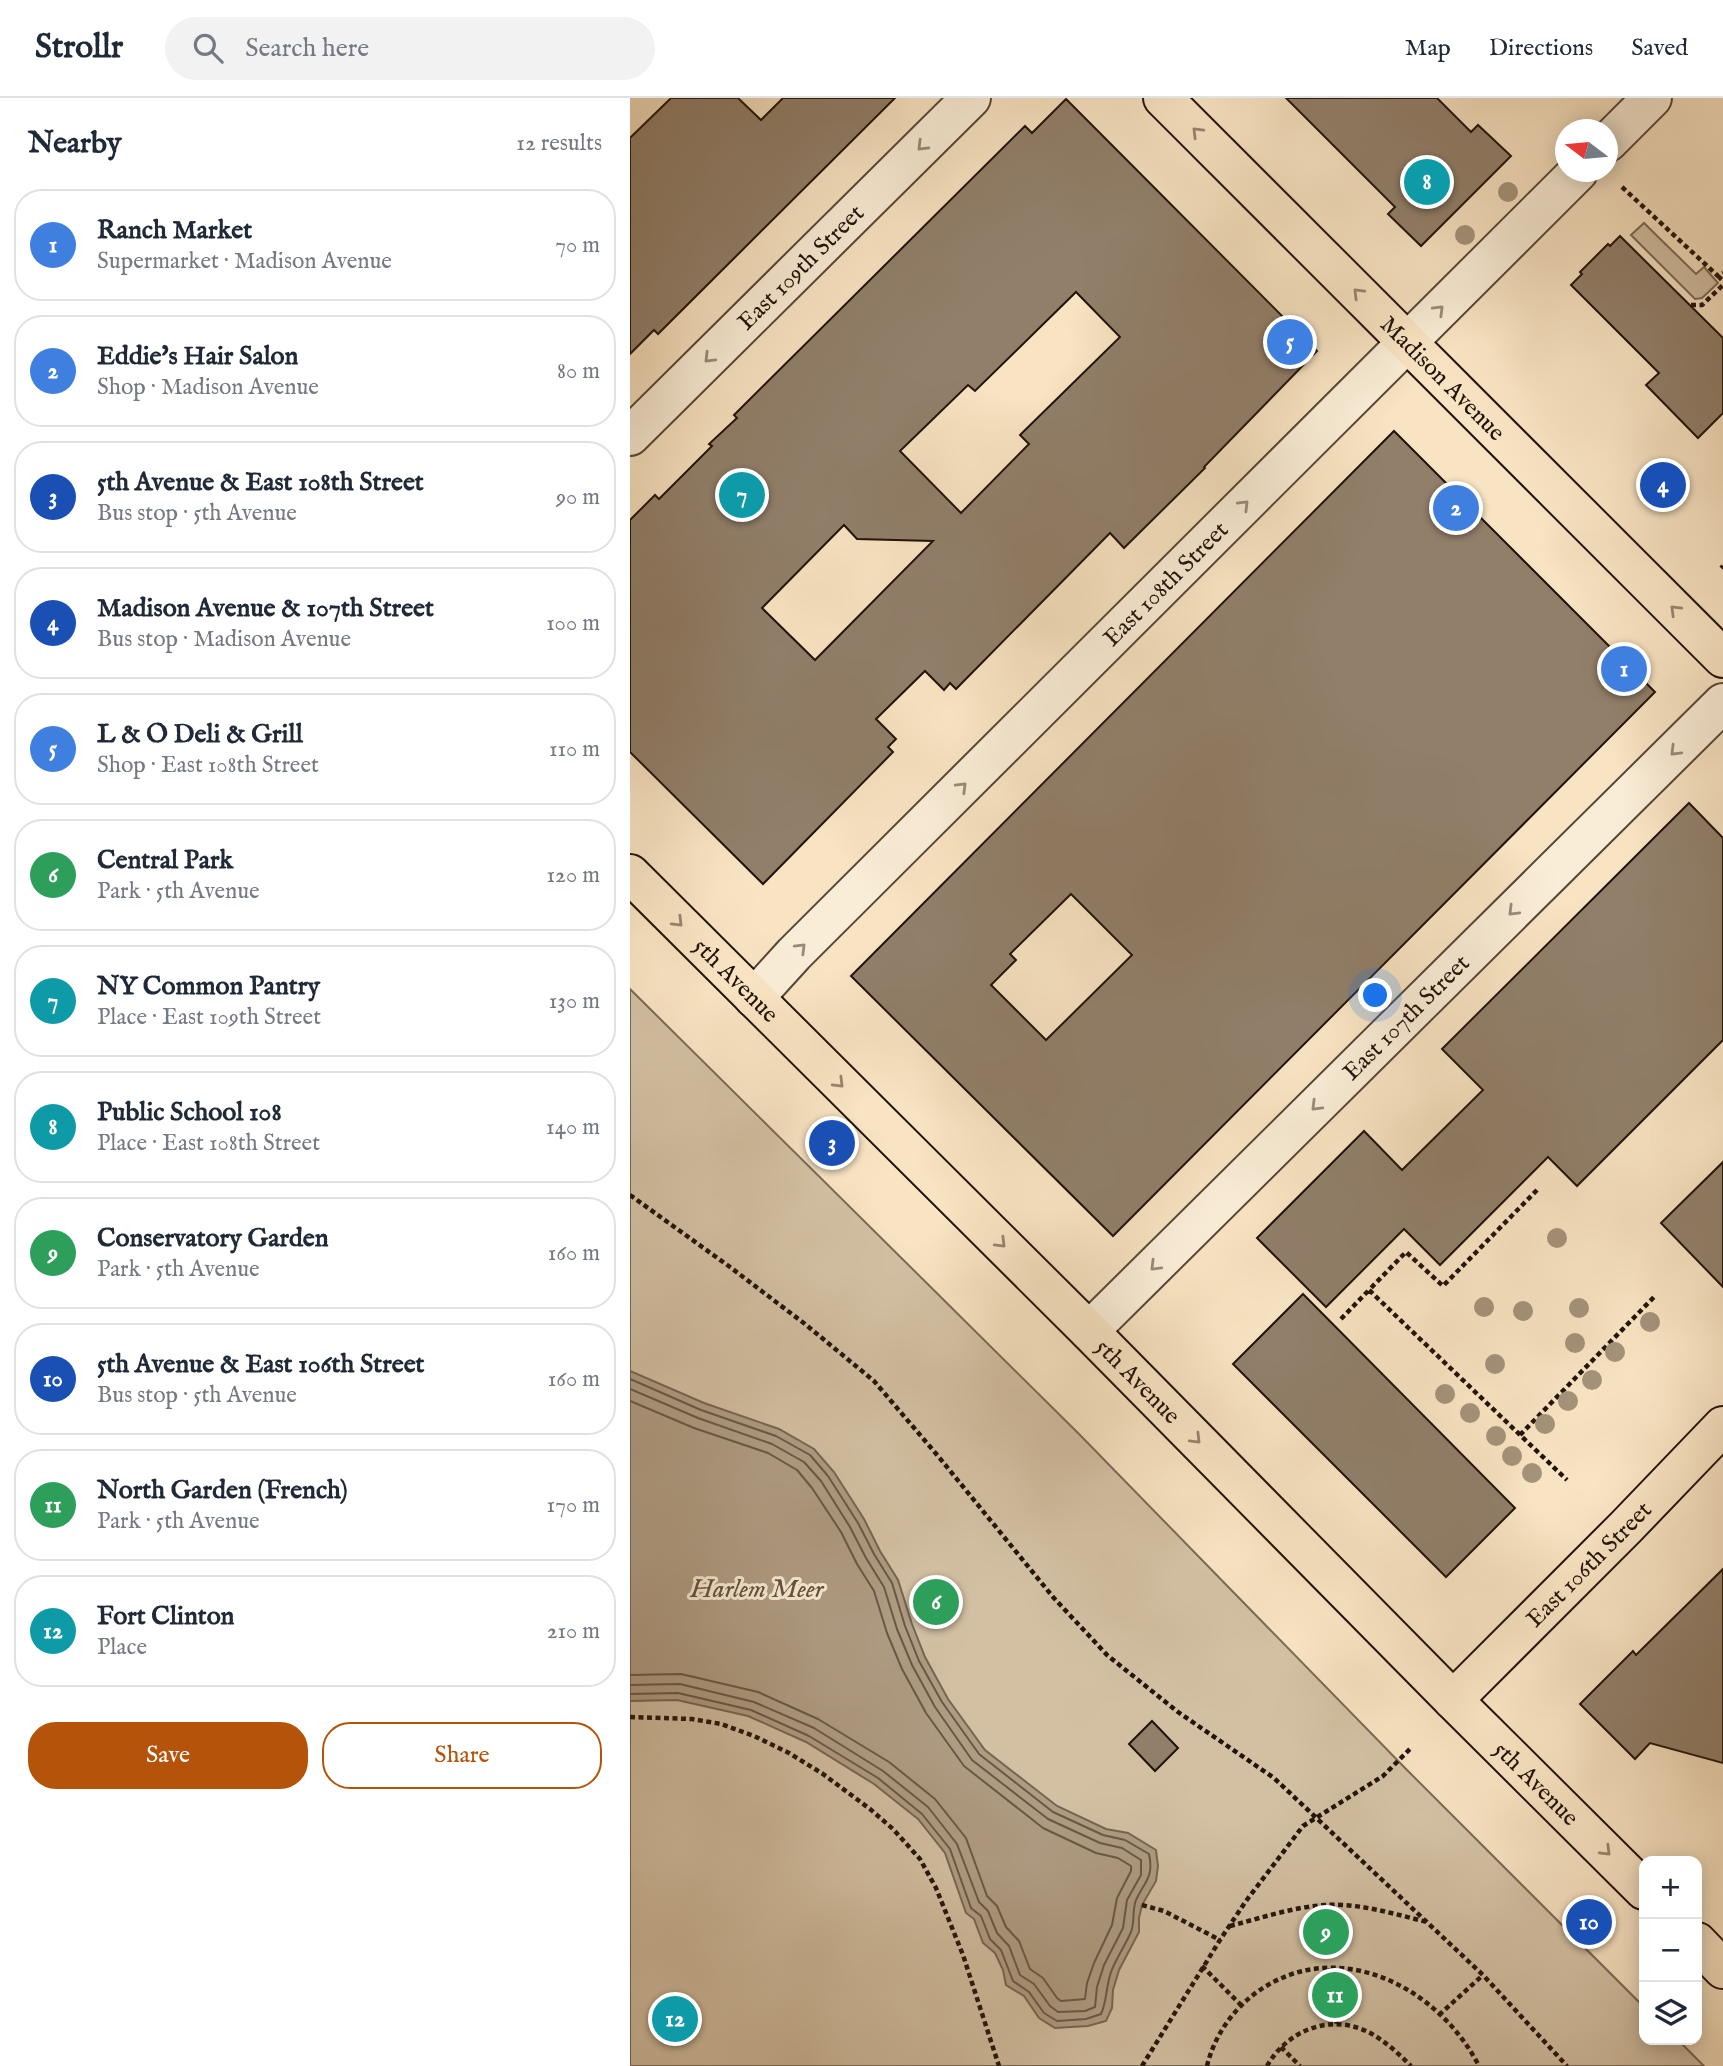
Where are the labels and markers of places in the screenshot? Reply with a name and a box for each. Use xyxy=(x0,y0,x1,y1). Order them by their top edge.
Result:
pin: 8 xyxy=(1404,156,1450,208)
pin: 5 xyxy=(1267,316,1313,368)
pin: 4 xyxy=(1640,459,1686,511)
pin: 7 xyxy=(719,469,765,521)
pin: 2 xyxy=(1433,482,1479,534)
pin: 1 xyxy=(1601,643,1647,695)
pin: 3 xyxy=(809,1117,855,1169)
pin: 6 xyxy=(913,1576,959,1628)
pin: 10 xyxy=(1566,1896,1612,1948)
pin: 9 xyxy=(1303,1906,1349,1958)
pin: 11 xyxy=(1312,1969,1358,2021)
pin: 12 xyxy=(652,1993,698,2045)

